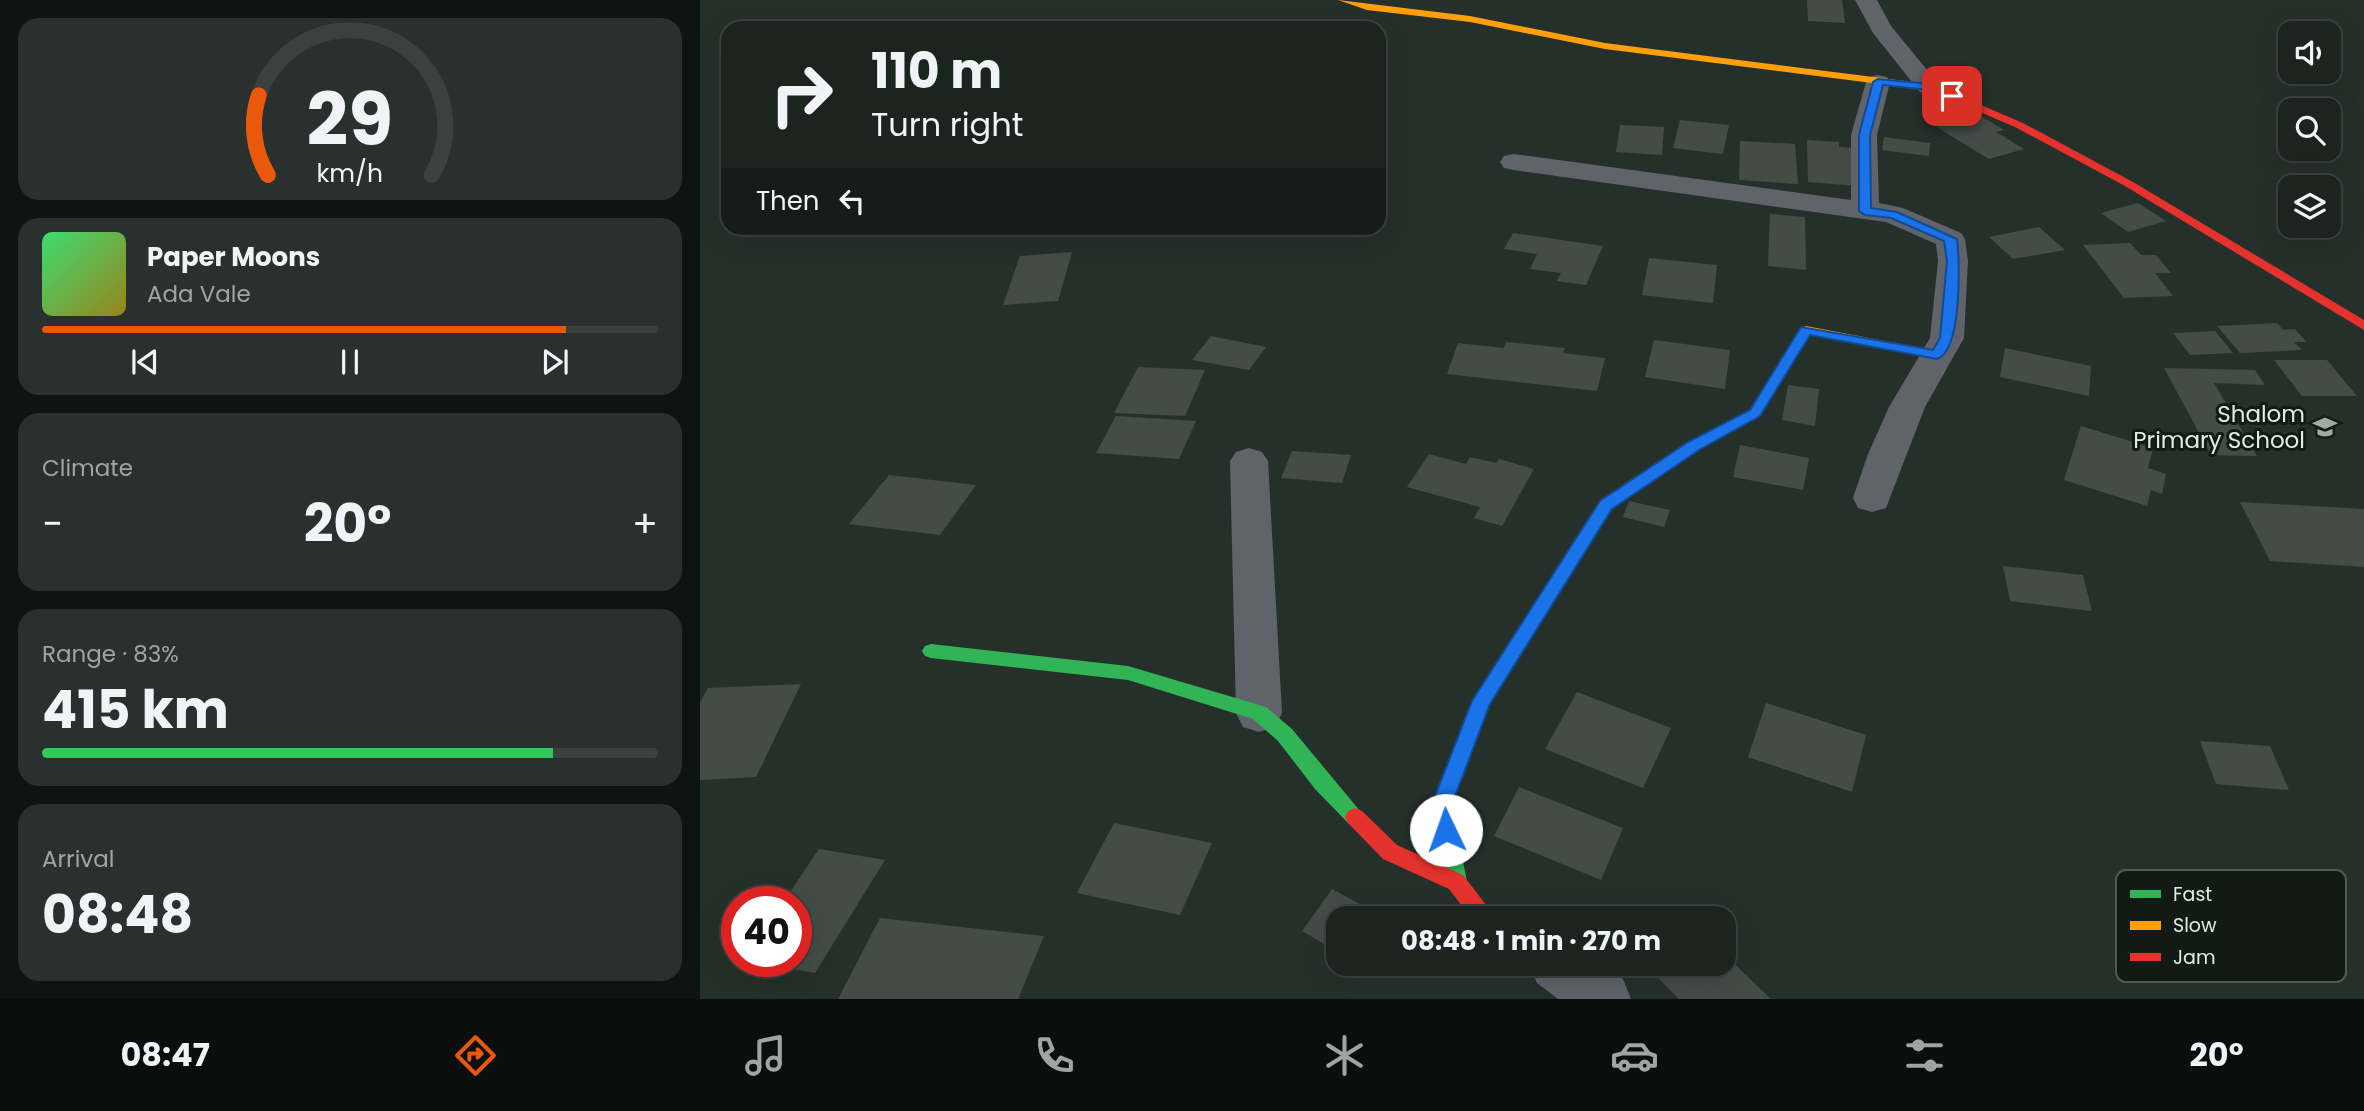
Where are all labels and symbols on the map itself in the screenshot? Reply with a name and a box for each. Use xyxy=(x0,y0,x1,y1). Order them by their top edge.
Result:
pin xyxy=(1922,66,1982,126)
place label: Shalom Primary School xyxy=(2133,398,2305,456)
school or university icon: Shalom Primary School xyxy=(2311,413,2339,441)
position arrow xyxy=(1409,793,1483,867)
legend xyxy=(2116,870,2346,982)
text: Fast xyxy=(2173,881,2212,908)
speed limit sign: 40 xyxy=(721,886,812,977)
text: Slow xyxy=(2173,912,2217,939)
text: Jam xyxy=(2173,944,2215,971)

